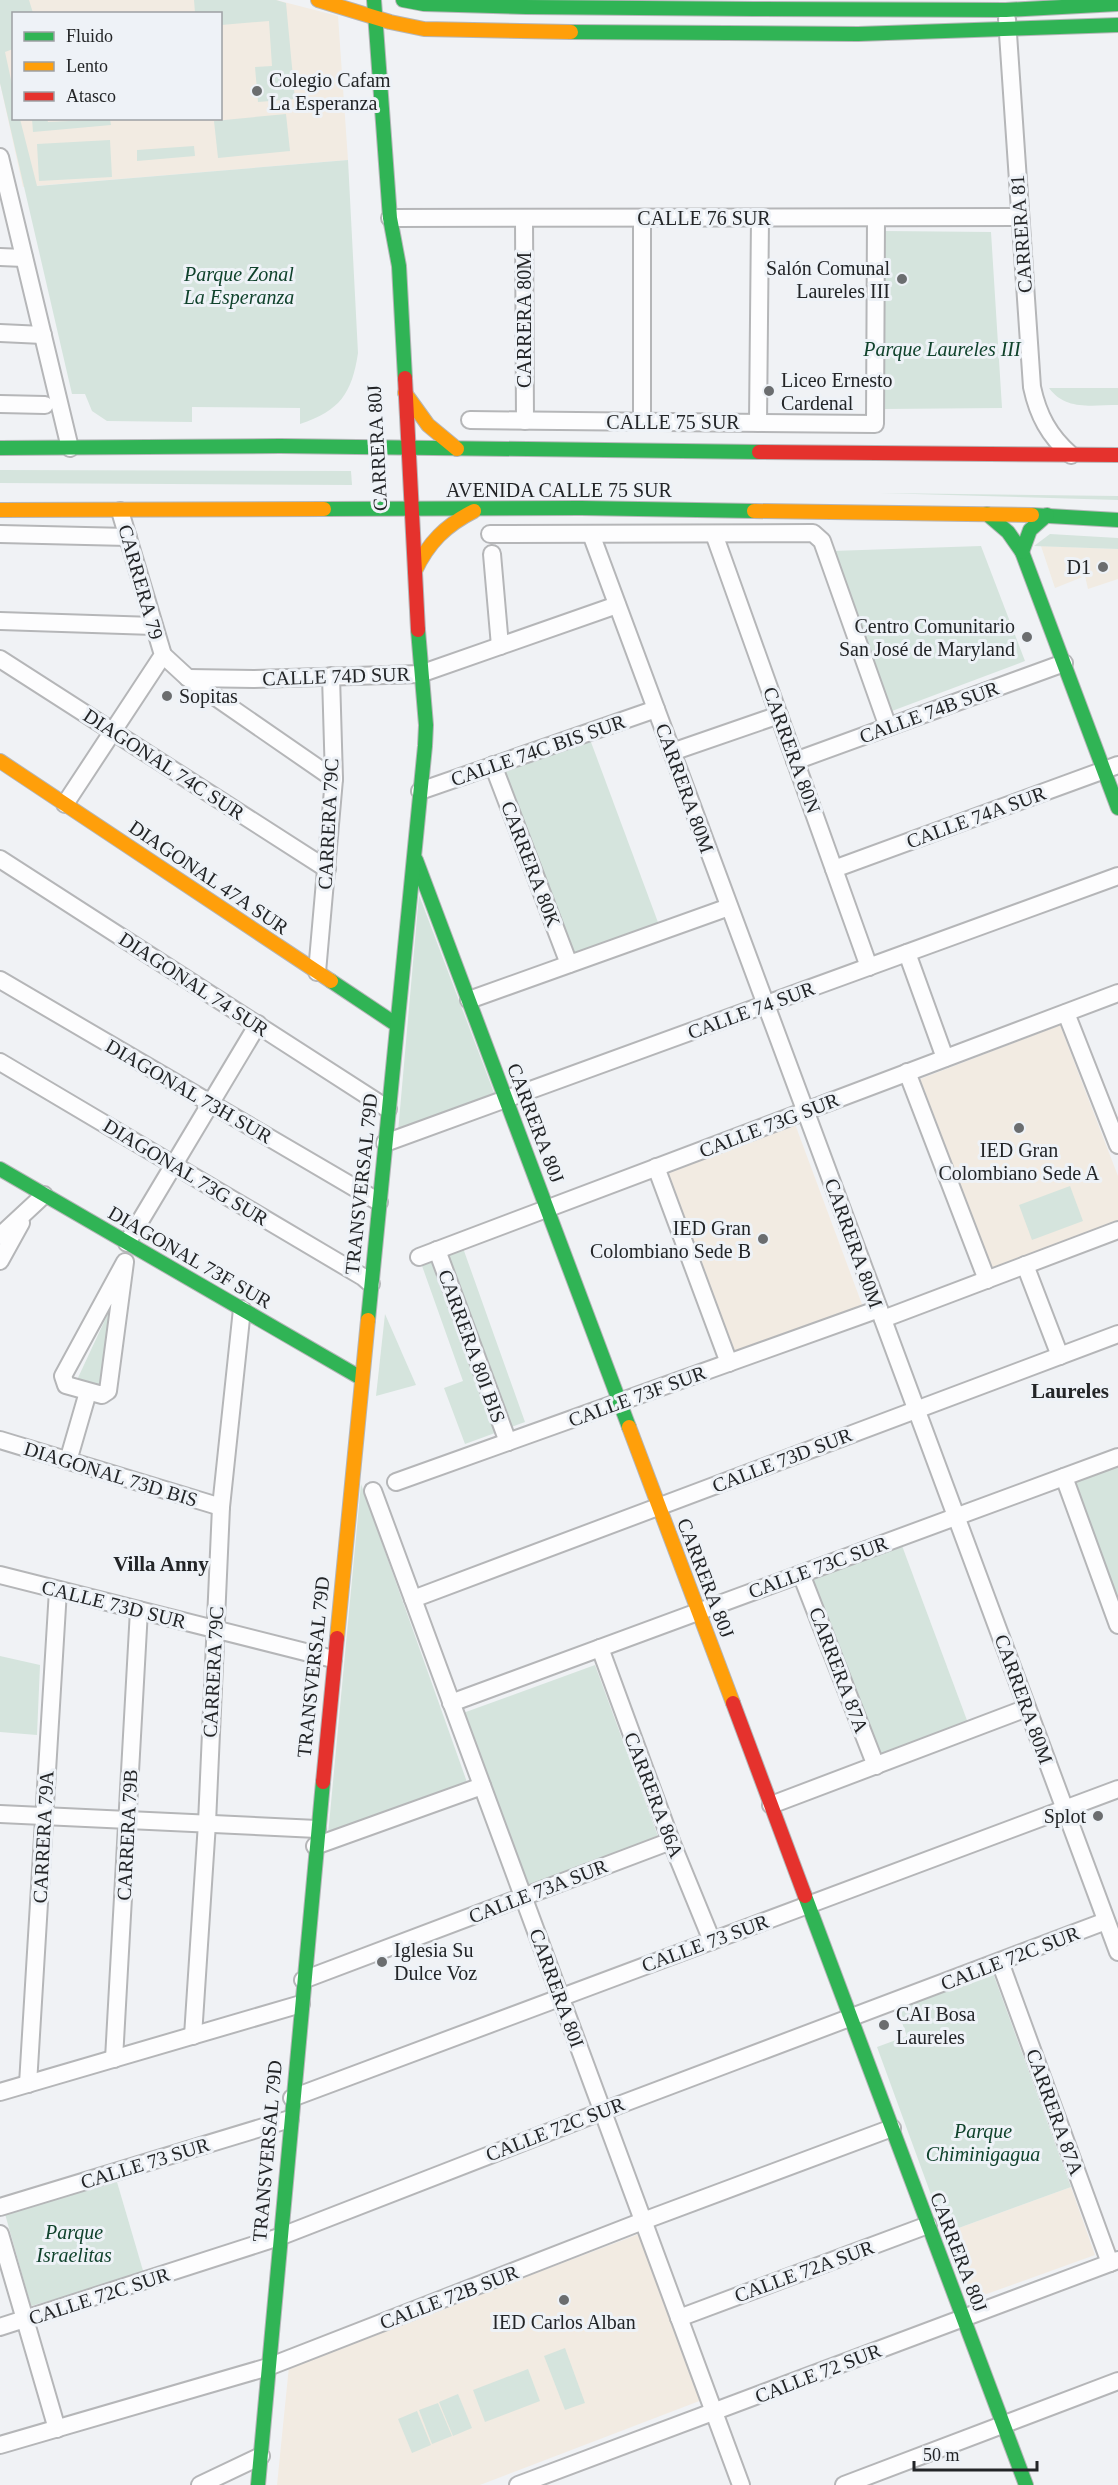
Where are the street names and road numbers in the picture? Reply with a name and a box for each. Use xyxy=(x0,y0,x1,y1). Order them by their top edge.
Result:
street label: CARRERA 81 xyxy=(1006,174,1036,294)
street label: CALLE 76 SUR xyxy=(637,207,771,229)
street label: CARRERA 80M xyxy=(513,252,535,388)
street label: CARRERA 80J xyxy=(363,384,391,512)
street label: CALLE 75 SUR xyxy=(606,411,740,433)
street label: AVENIDA CALLE 75 SUR xyxy=(446,479,673,501)
street label: CARRERA 79 xyxy=(114,522,168,642)
street label: CALLE 74D SUR xyxy=(262,662,411,690)
street label: CALLE 74B SUR xyxy=(856,676,1002,747)
street label: CARRERA 80N xyxy=(759,684,825,816)
street label: DIAGONAL 74C SUR xyxy=(80,704,249,825)
street label: CALLE 74C BIS SUR xyxy=(448,710,629,790)
street label: CARRERA 80M xyxy=(651,720,719,856)
street label: CARRERA 79C xyxy=(314,758,342,890)
street label: CALLE 74A SUR xyxy=(903,781,1049,852)
street label: CARRERA 80K xyxy=(497,798,565,930)
street label: DIAGONAL 47A SUR xyxy=(125,816,293,939)
street label: DIAGONAL 74 SUR xyxy=(115,927,273,1041)
street label: CALLE 74 SUR xyxy=(685,977,818,1043)
street label: DIAGONAL 73H SUR xyxy=(102,1034,277,1148)
street label: CARRERA 80J xyxy=(503,1060,569,1186)
street label: CALLE 73G SUR xyxy=(696,1088,843,1162)
street label: TRANSVERSAL 79D xyxy=(341,1092,381,1276)
street label: DIAGONAL 73G SUR xyxy=(100,1114,273,1230)
street label: CARRERA 80M xyxy=(820,1175,888,1311)
street label: DIAGONAL 73F SUR xyxy=(104,1201,276,1313)
street label: CARRERA 80I BIS xyxy=(434,1267,510,1425)
street label: CALLE 73F SUR xyxy=(565,1361,709,1431)
street label: CALLE 73D SUR xyxy=(709,1423,856,1497)
street label: DIAGONAL 73D BIS xyxy=(22,1437,200,1511)
street label: CARRERA 80J xyxy=(673,1515,739,1641)
street label: CALLE 73C SUR xyxy=(745,1531,891,1602)
street label: CALLE 73D SUR xyxy=(40,1575,189,1633)
street label: TRANSVERSAL 79D xyxy=(293,1575,333,1759)
street label: CARRERA 87A xyxy=(805,1604,873,1736)
street label: CARRERA 79C xyxy=(199,1606,227,1738)
street label: CARRERA 80M xyxy=(990,1631,1058,1767)
street label: CARRERA 86A xyxy=(620,1729,688,1861)
street label: CARRERA 79B xyxy=(113,1769,141,1901)
street label: CARRERA 79A xyxy=(29,1770,57,1904)
street label: CALLE 73A SUR xyxy=(466,1854,611,1928)
street label: CALLE 73 SUR xyxy=(639,1910,772,1976)
street label: CALLE 72C SUR xyxy=(938,1921,1083,1995)
street label: CARRERA 80I xyxy=(525,1925,589,2051)
street label: CARRERA 87A xyxy=(1022,2046,1088,2179)
street label: TRANSVERSAL 79D xyxy=(248,2059,286,2243)
street label: CALLE 72C SUR xyxy=(483,2092,628,2166)
street label: CALLE 73 SUR xyxy=(78,2133,213,2193)
street label: CARRERA 80J xyxy=(926,2189,992,2315)
street label: CALLE 72A SUR xyxy=(731,2235,877,2306)
street label: CALLE 72B SUR xyxy=(377,2260,522,2334)
street label: CALLE 72C SUR xyxy=(26,2263,173,2329)
street label: CALLE 72 SUR xyxy=(752,2339,885,2407)

